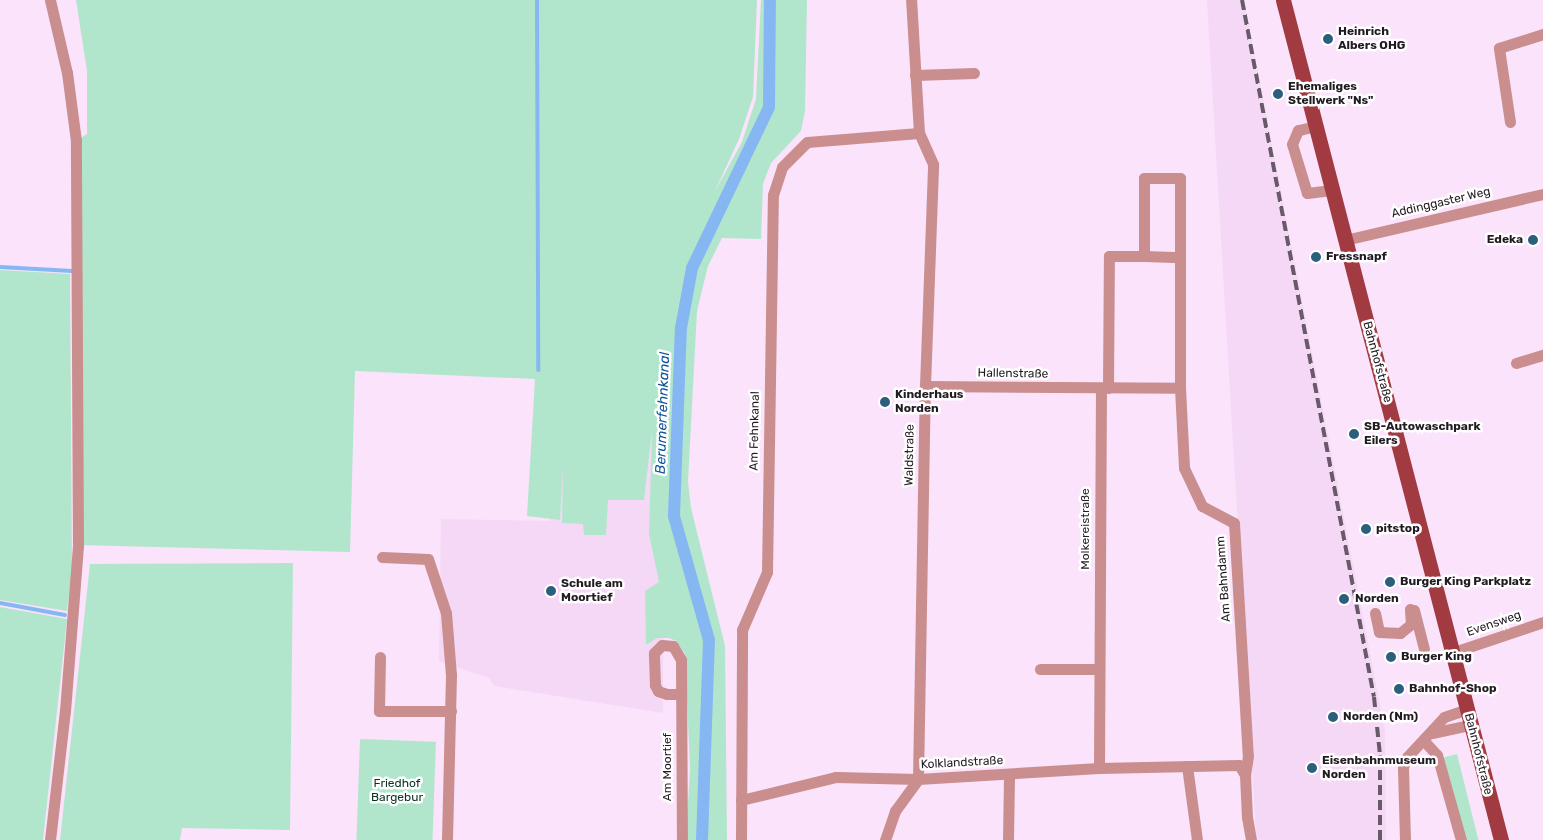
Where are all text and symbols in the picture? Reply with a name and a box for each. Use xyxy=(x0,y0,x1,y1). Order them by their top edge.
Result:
place label: Heinrich Albers OHG xyxy=(1338,25,1405,53)
marker: Heinrich Albers OHG xyxy=(1322,33,1334,45)
place label: Ehemaliges Stellwerk "Ns" xyxy=(1288,80,1373,108)
marker: Ehemaliges Stellwerk "Ns" xyxy=(1272,88,1284,100)
street label: Addinggaster Weg xyxy=(1390,185,1492,221)
place label: Edeka xyxy=(1487,233,1523,247)
marker: Edeka xyxy=(1527,234,1539,246)
place label: Fressnapf xyxy=(1326,250,1387,264)
marker: Fressnapf xyxy=(1310,251,1322,263)
street label: Bahnhofstraße xyxy=(1359,320,1395,404)
water label: Berumerfehnkanal xyxy=(652,352,674,474)
street label: Hallenstraße xyxy=(978,366,1048,382)
place label: Kinderhaus Norden xyxy=(895,388,963,416)
street label: Am Fehnkanal xyxy=(747,391,763,471)
marker: Kinderhaus Norden xyxy=(879,396,891,408)
place label: SB-Autowaschpark Eilers xyxy=(1364,420,1480,448)
street label: Waldstraße xyxy=(902,424,918,486)
marker: SB-Autowaschpark Eilers xyxy=(1348,428,1360,440)
street label: Molkereistraße xyxy=(1079,488,1093,570)
place label: pitstop xyxy=(1376,522,1420,536)
marker: pitstop xyxy=(1360,523,1372,535)
street label: Am Bahndamm xyxy=(1214,536,1234,622)
place label: Burger King Parkplatz xyxy=(1400,575,1531,589)
marker: Burger King Parkplatz xyxy=(1384,576,1396,588)
place label: Schule am Moortief xyxy=(561,577,623,605)
marker: Schule am Moortief xyxy=(545,585,557,597)
marker: Norden xyxy=(1337,592,1351,606)
place label: Norden xyxy=(1355,592,1399,606)
street label: Evensweg xyxy=(1465,608,1523,640)
place label: Burger King xyxy=(1401,650,1472,664)
marker: Burger King xyxy=(1385,651,1397,663)
place label: Bahnhof-Shop xyxy=(1409,682,1497,696)
marker: Bahnhof-Shop xyxy=(1393,683,1405,695)
place label: Norden (Nm) xyxy=(1343,710,1418,724)
marker: Norden (Nm) xyxy=(1327,711,1339,723)
street label: Bahnhofstraße xyxy=(1461,712,1495,796)
street label: Am Moortief xyxy=(661,733,675,801)
street label: Kolklandstraße xyxy=(920,754,1004,772)
place label: Eisenbahnmuseum Norden xyxy=(1322,754,1436,782)
marker: Eisenbahnmuseum Norden xyxy=(1306,762,1318,774)
park label: Friedhof Bargebur xyxy=(371,777,423,805)

